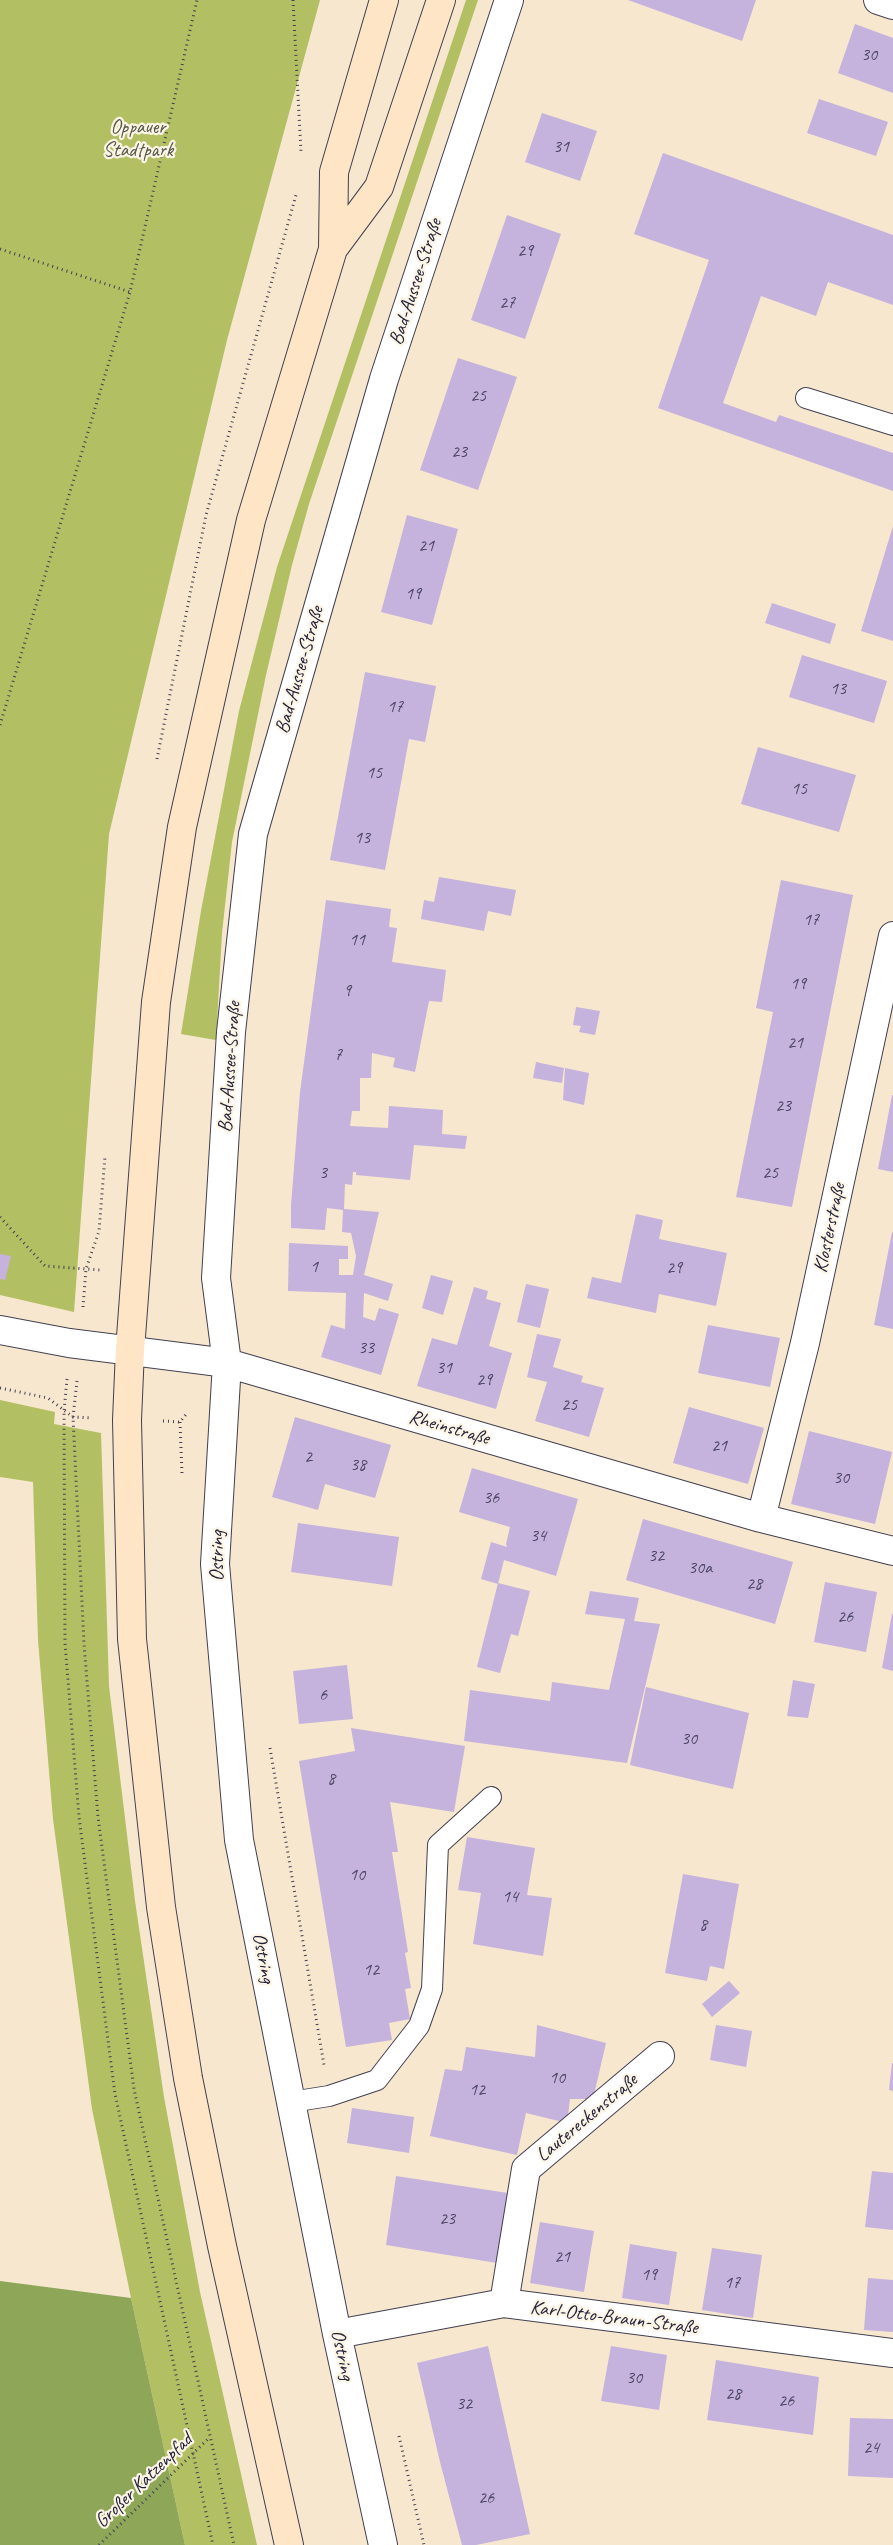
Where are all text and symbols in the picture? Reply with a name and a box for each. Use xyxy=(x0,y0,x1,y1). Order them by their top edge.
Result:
house number: 30 xyxy=(861,44,877,66)
park label: Oppauer Stadtpark xyxy=(103,116,173,163)
house number: 31 xyxy=(553,136,569,158)
street label: Bad-Aussee-Straße xyxy=(384,216,448,348)
house number: 29 xyxy=(517,240,533,262)
house number: 27 xyxy=(499,292,515,314)
house number: 25 xyxy=(470,385,486,407)
house number: 23 xyxy=(451,441,467,463)
house number: 21 xyxy=(418,535,434,557)
house number: 19 xyxy=(405,583,421,605)
street label: Bad-Aussee-Straße xyxy=(270,604,330,736)
house number: 13 xyxy=(830,678,846,700)
house number: 17 xyxy=(387,696,403,718)
house number: 15 xyxy=(366,762,382,784)
house number: 15 xyxy=(791,778,807,800)
house number: 13 xyxy=(354,827,370,849)
house number: 17 xyxy=(803,909,819,931)
house number: 11 xyxy=(349,929,365,951)
house number: 19 xyxy=(790,973,806,995)
house number: 9 xyxy=(343,980,351,1002)
street label: Bad-Aussee-Straße xyxy=(213,1001,247,1133)
house number: 21 xyxy=(787,1032,803,1054)
house number: 7 xyxy=(334,1044,342,1066)
house number: 23 xyxy=(775,1095,791,1117)
house number: 3 xyxy=(319,1162,327,1184)
house number: 25 xyxy=(762,1162,778,1184)
street label: Klosterstraße xyxy=(809,1181,851,1275)
house number: 1 xyxy=(310,1256,318,1278)
house number: 29 xyxy=(666,1257,682,1279)
house number: 33 xyxy=(358,1337,374,1359)
house number: 31 xyxy=(436,1357,452,1379)
house number: 29 xyxy=(476,1369,492,1391)
house number: 25 xyxy=(561,1394,577,1416)
street label: Rheinstraße xyxy=(406,1405,492,1451)
house number: 21 xyxy=(711,1435,727,1457)
house number: 2 xyxy=(304,1446,312,1468)
house number: 38 xyxy=(350,1454,366,1476)
house number: 30 xyxy=(833,1467,849,1489)
house number: 36 xyxy=(483,1487,499,1509)
house number: 34 xyxy=(530,1525,546,1547)
street label: Ostring xyxy=(206,1531,230,1581)
house number: 32 xyxy=(648,1545,664,1567)
house number: 30a xyxy=(688,1557,712,1579)
house number: 28 xyxy=(746,1573,762,1595)
house number: 26 xyxy=(837,1606,853,1628)
house number: 6 xyxy=(319,1684,327,1706)
house number: 30 xyxy=(681,1728,697,1750)
house number: 8 xyxy=(327,1768,335,1790)
house number: 10 xyxy=(349,1864,365,1886)
house number: 14 xyxy=(502,1886,518,1908)
house number: 8 xyxy=(699,1914,707,1936)
street label: Ostring xyxy=(246,1931,280,1985)
house number: 12 xyxy=(363,1959,379,1981)
house number: 10 xyxy=(549,2067,565,2089)
street label: Lautereckenstraße xyxy=(531,2069,643,2167)
house number: 12 xyxy=(469,2079,485,2101)
house number: 23 xyxy=(439,2208,455,2230)
house number: 21 xyxy=(554,2246,570,2268)
house number: 19 xyxy=(641,2264,657,2286)
house number: 17 xyxy=(724,2272,740,2294)
street label: Karl-Otto-Braun-Straße xyxy=(529,2296,699,2340)
street label: Ostring xyxy=(325,2328,359,2382)
house number: 30 xyxy=(626,2367,642,2389)
house number: 28 xyxy=(725,2383,741,2405)
house number: 26 xyxy=(778,2390,794,2412)
house number: 32 xyxy=(456,2393,472,2415)
street label: Großer Katzenpfad xyxy=(90,2429,198,2533)
house number: 24 xyxy=(863,2437,879,2459)
house number: 26 xyxy=(478,2487,494,2509)

